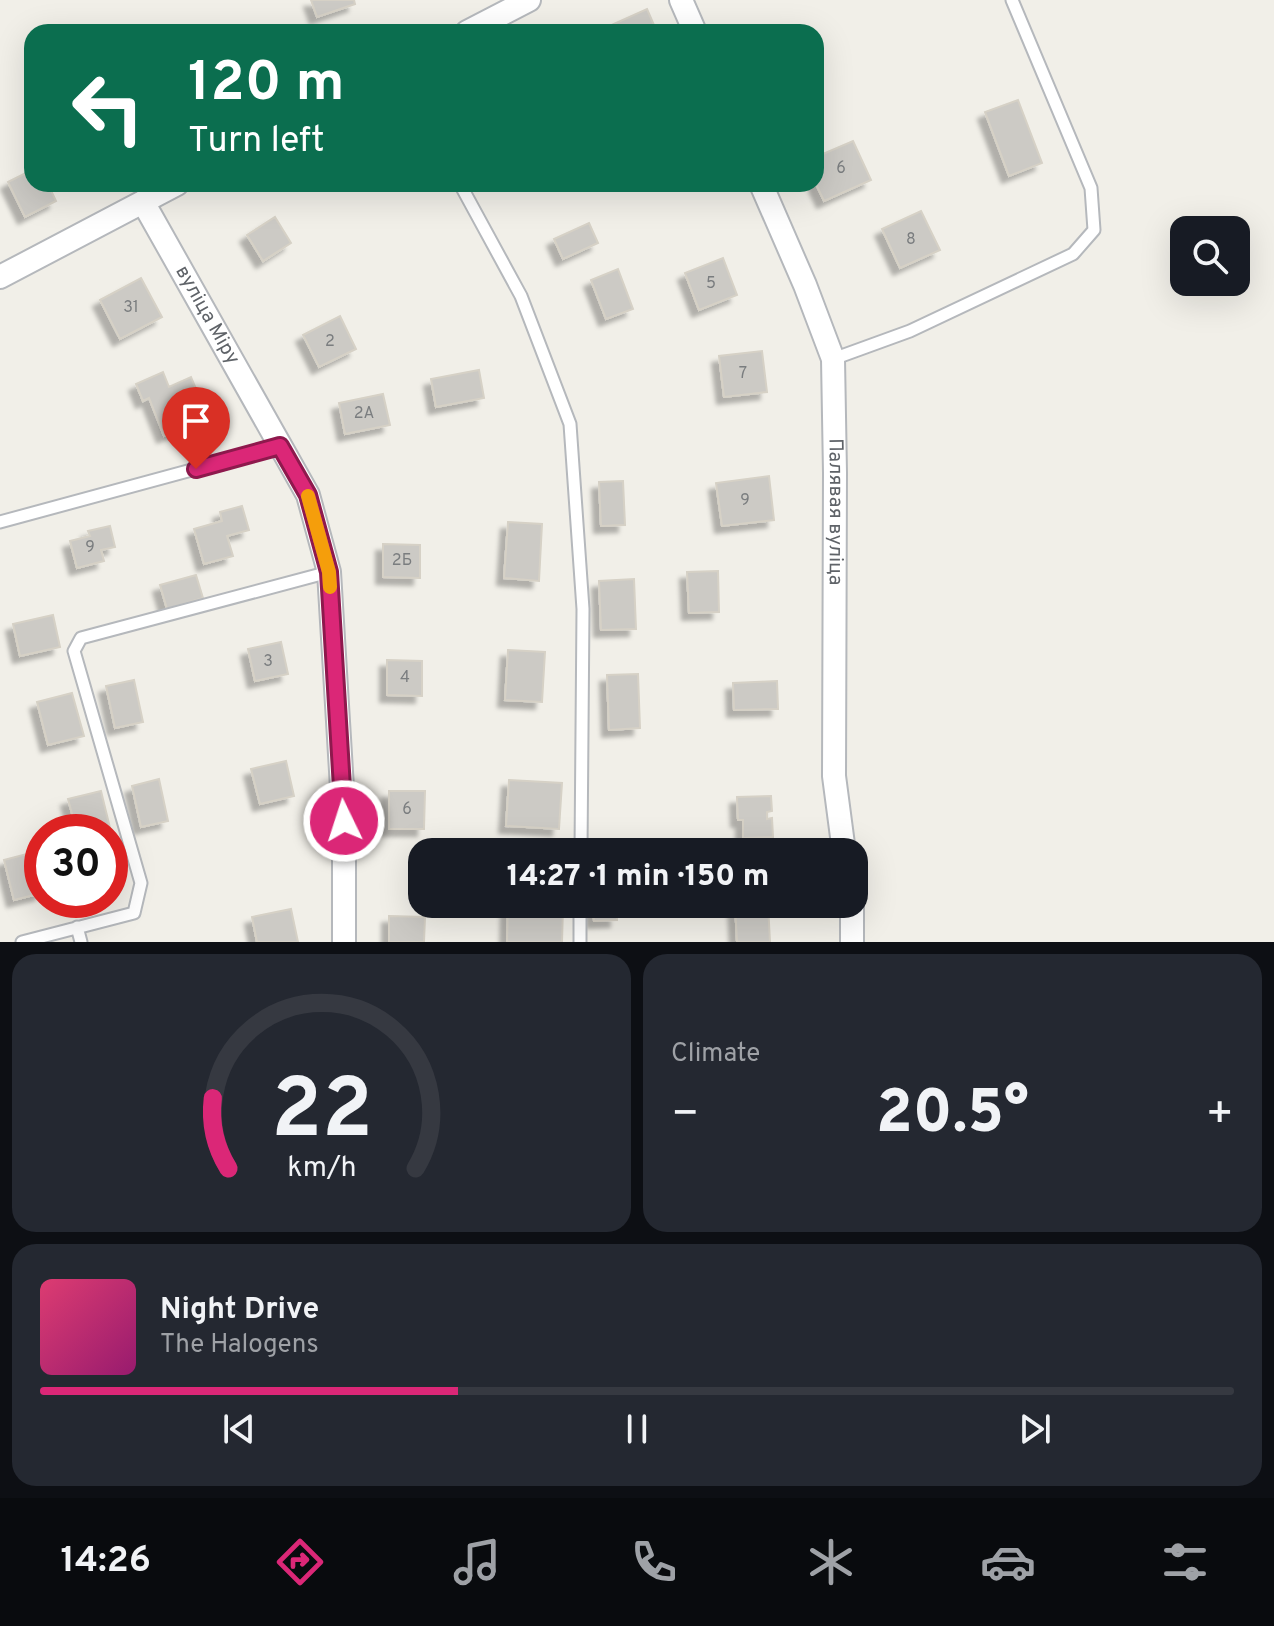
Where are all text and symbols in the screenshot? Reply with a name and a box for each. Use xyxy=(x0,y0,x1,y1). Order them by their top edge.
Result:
text: 120 m xyxy=(188,50,345,120)
icon: left xyxy=(56,56,160,160)
text: Turn left xyxy=(188,119,325,165)
house number: 6 xyxy=(836,159,846,179)
map controls xyxy=(1170,216,1250,296)
button: search xyxy=(1170,216,1250,296)
house number: 8 xyxy=(906,230,916,250)
street label: вуліца Міру xyxy=(169,261,245,369)
house number: 5 xyxy=(706,274,716,294)
house number: 31 xyxy=(123,298,139,318)
house number: 2 xyxy=(325,332,335,352)
house number: 7 xyxy=(739,364,747,384)
pin xyxy=(162,387,230,469)
icon: arrive xyxy=(174,399,218,443)
house number: 2А xyxy=(354,404,374,424)
street label: Палявая вуліца xyxy=(821,438,848,585)
house number: 9 xyxy=(740,491,750,511)
house number: 9 xyxy=(85,538,95,558)
house number: 2Б xyxy=(392,551,412,571)
house number: 3 xyxy=(263,652,273,672)
house number: 4 xyxy=(400,668,410,688)
position arrow xyxy=(302,779,386,863)
house number: 6 xyxy=(402,800,412,820)
speed limit sign: 30 xyxy=(24,814,128,918)
text: 14:27 · 1 min · 150 m xyxy=(507,859,769,896)
text: Climate xyxy=(671,1038,760,1071)
text: 22 xyxy=(271,1062,372,1167)
text: 20.5° xyxy=(876,1078,1029,1154)
text: − xyxy=(671,1088,699,1144)
text: + xyxy=(1206,1088,1234,1144)
text: km/h xyxy=(287,1151,356,1187)
text: Night Drive xyxy=(160,1292,319,1329)
text: The Halogens xyxy=(160,1329,319,1362)
icon: previous xyxy=(217,1407,261,1451)
icon: pause xyxy=(615,1407,659,1451)
icon: next xyxy=(1013,1407,1057,1451)
icon: directions xyxy=(272,1534,328,1590)
icon: music xyxy=(449,1534,505,1590)
icon: phone xyxy=(626,1534,682,1590)
icon: climate xyxy=(803,1534,859,1590)
icon: car xyxy=(980,1534,1036,1590)
icon: filters xyxy=(1157,1534,1213,1590)
text: 14:26 xyxy=(61,1539,151,1585)

